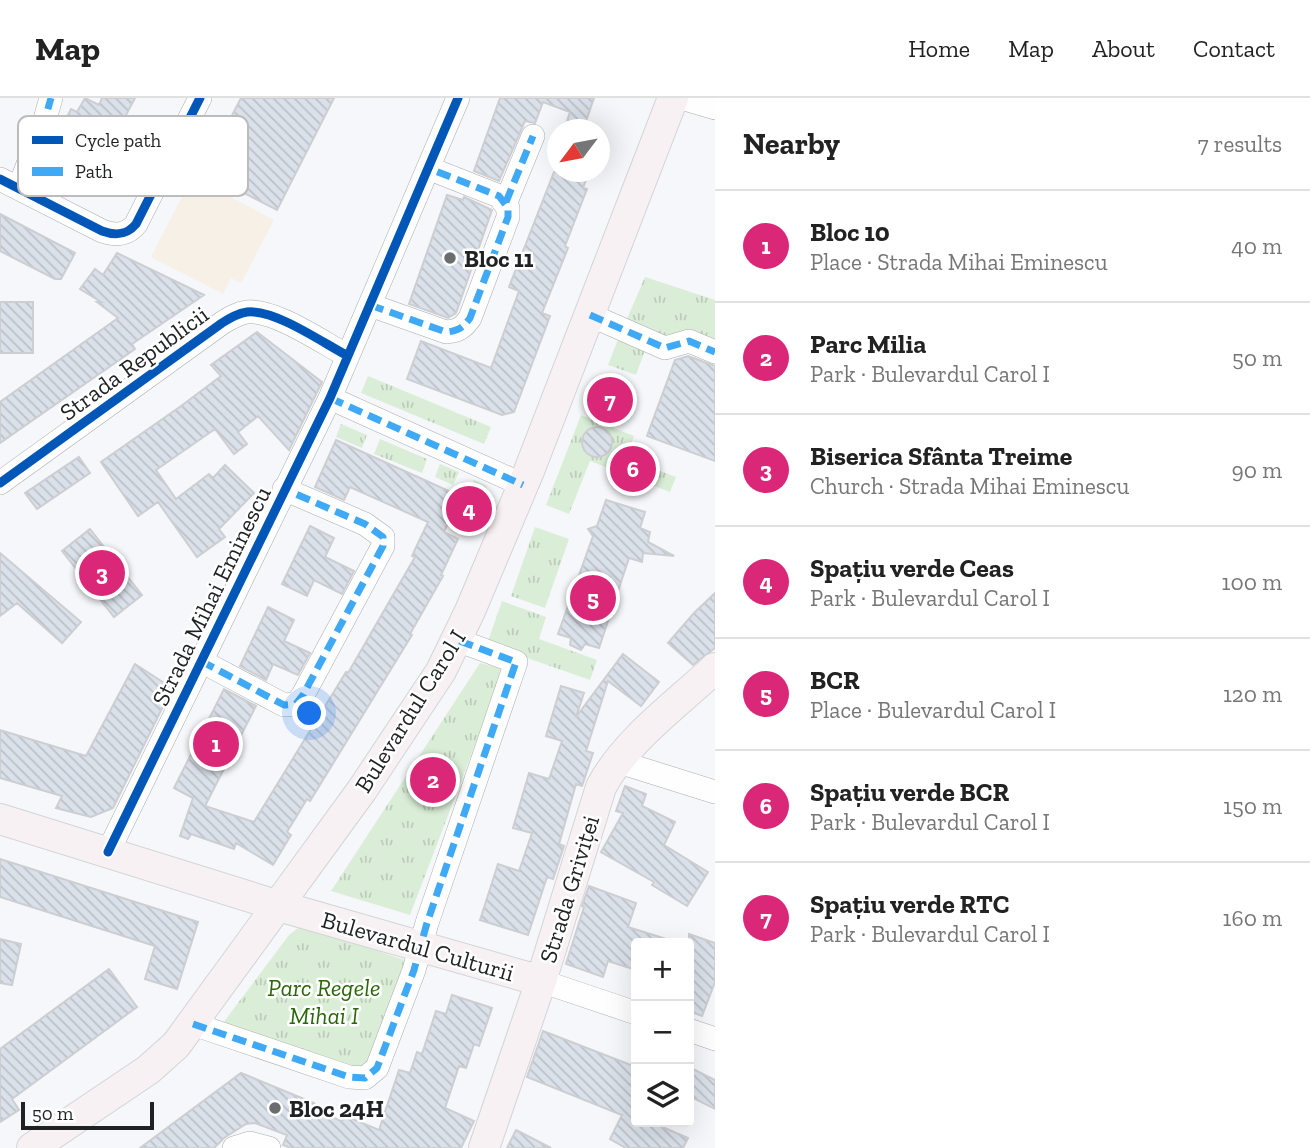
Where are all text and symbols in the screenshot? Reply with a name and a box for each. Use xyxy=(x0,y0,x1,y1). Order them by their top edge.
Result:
text: Map xyxy=(35,29,100,68)
text: Home xyxy=(908,34,970,63)
text: Map xyxy=(1008,34,1054,63)
text: About xyxy=(1092,34,1155,63)
text: Contact xyxy=(1193,34,1275,63)
legend xyxy=(18,116,248,196)
north arrow xyxy=(547,119,610,182)
text: Nearby xyxy=(743,126,840,162)
text: Cycle path xyxy=(75,129,161,152)
text: 7 results xyxy=(1198,130,1282,158)
text: Path xyxy=(75,160,113,183)
text: Bloc 10 xyxy=(810,216,890,248)
text: 1 xyxy=(761,232,771,260)
text: 40 m xyxy=(1231,232,1282,260)
place label: Bloc 11 xyxy=(464,244,534,273)
text: Place · Strada Mihai Eminescu xyxy=(810,248,1108,276)
marker: Bloc 11 xyxy=(442,250,458,266)
street label: Strada Republicii xyxy=(54,299,214,427)
text: Parc Milia xyxy=(810,328,926,360)
text: 2 xyxy=(760,344,772,372)
text: 50 m xyxy=(1232,344,1282,372)
text: Park · Bulevardul Carol I xyxy=(810,360,1050,388)
pin: 7 xyxy=(587,374,633,426)
text: Biserica Sfânta Treime xyxy=(810,440,1072,472)
pin: 6 xyxy=(610,443,656,495)
text: 3 xyxy=(760,456,772,484)
text: 90 m xyxy=(1231,456,1282,484)
text: Church · Strada Mihai Eminescu xyxy=(810,472,1129,500)
street label: Strada Mihai Eminescu xyxy=(145,481,277,710)
pin: 4 xyxy=(446,483,492,535)
pin: 3 xyxy=(79,547,125,599)
text: Spațiu verde Ceas xyxy=(810,552,1014,584)
text: 4 xyxy=(759,568,773,596)
text: 100 m xyxy=(1222,568,1282,596)
pin: 5 xyxy=(570,572,616,624)
text: Park · Bulevardul Carol I xyxy=(810,584,1050,612)
street label: Bulevardul Carol I xyxy=(348,624,472,798)
text: BCR xyxy=(810,664,860,696)
text: 5 xyxy=(760,680,772,708)
text: 120 m xyxy=(1223,680,1282,708)
your location xyxy=(292,696,326,730)
text: Place · Bulevardul Carol I xyxy=(810,696,1056,724)
pin: 1 xyxy=(193,718,239,770)
pin: 2 xyxy=(410,754,456,806)
text: Spațiu verde BCR xyxy=(810,776,1009,808)
text: 6 xyxy=(760,792,772,820)
text: 150 m xyxy=(1223,792,1282,820)
text: Park · Bulevardul Carol I xyxy=(810,808,1050,836)
street label: Strada Griviței xyxy=(533,812,605,966)
text: Spațiu verde RTC xyxy=(810,888,1010,920)
text: 7 xyxy=(760,904,772,932)
text: 160 m xyxy=(1223,904,1282,932)
street label: Bulevardul Culturii xyxy=(318,905,518,987)
text: Park · Bulevardul Carol I xyxy=(810,920,1050,948)
map controls xyxy=(631,938,694,1127)
button: + xyxy=(631,938,694,1001)
park label: Parc Regele Mihai I xyxy=(268,973,380,1030)
button: − xyxy=(631,1001,694,1064)
button: layers xyxy=(631,1064,694,1127)
place label: Bloc 24H xyxy=(289,1094,384,1123)
scale bar xyxy=(21,1099,154,1131)
marker: Bloc 24H xyxy=(267,1100,283,1116)
text: 50 m xyxy=(32,1102,73,1125)

